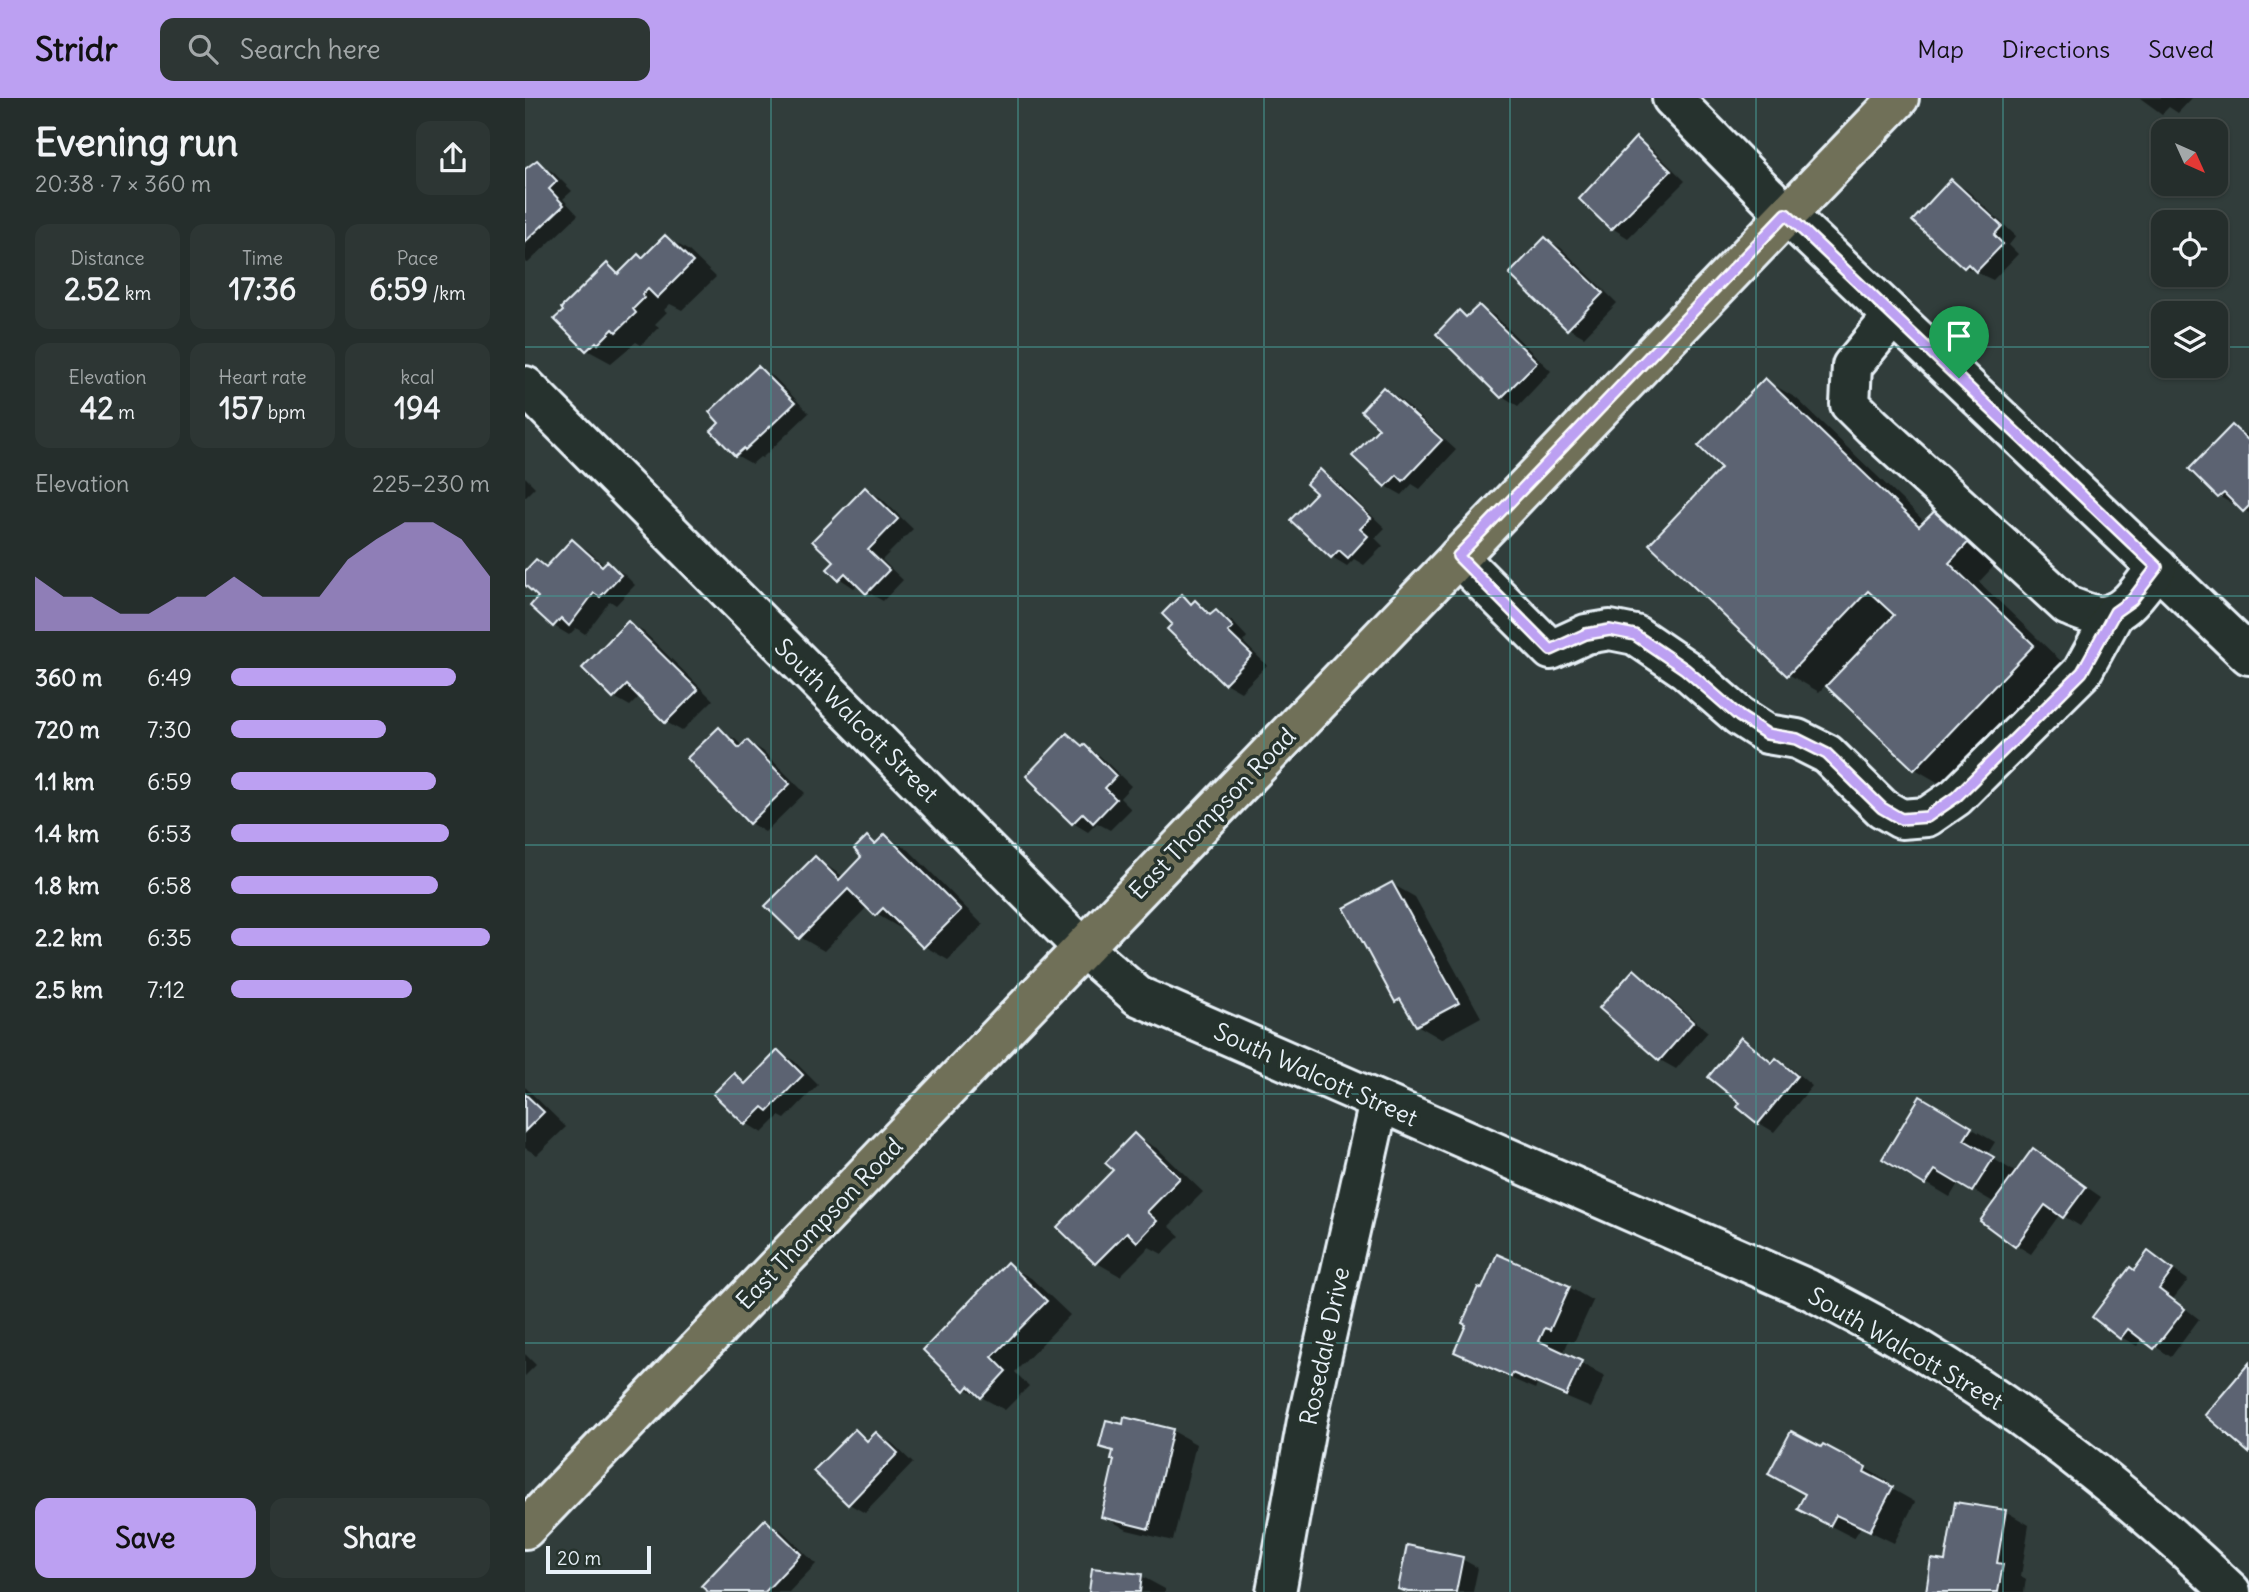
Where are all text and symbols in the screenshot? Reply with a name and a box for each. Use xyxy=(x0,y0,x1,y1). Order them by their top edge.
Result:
search box xyxy=(160,18,650,81)
text: Stridr xyxy=(35,28,118,70)
icon: search xyxy=(184,30,222,68)
text: Search here xyxy=(240,33,381,66)
text: Map xyxy=(1917,34,1964,64)
text: Directions xyxy=(2002,34,2110,64)
text: Saved xyxy=(2148,34,2214,64)
text: Evening run xyxy=(35,119,238,166)
north arrow xyxy=(2151,119,2228,196)
map controls xyxy=(2151,119,2228,378)
button: share xyxy=(416,121,490,195)
text: 20:38 · 7 × 360 m xyxy=(35,169,211,198)
button: locate xyxy=(2151,210,2228,287)
text: Distance xyxy=(70,246,145,270)
text: Time xyxy=(242,246,283,270)
text: Pace xyxy=(397,246,438,270)
text: 2.52 xyxy=(64,270,120,308)
text: 17:36 xyxy=(229,270,296,308)
text: 6:59 xyxy=(369,270,428,308)
text: km xyxy=(120,281,151,305)
text: /km xyxy=(428,281,466,305)
button: layers xyxy=(2151,301,2228,378)
pin xyxy=(1929,306,1989,378)
icon: arrive xyxy=(1940,317,1978,355)
text: Elevation xyxy=(69,365,146,389)
text: Heart rate xyxy=(218,365,307,389)
text: kcal xyxy=(400,365,435,389)
text: 42 xyxy=(80,389,114,427)
text: 157 xyxy=(219,389,263,427)
text: 194 xyxy=(394,389,441,427)
text: m xyxy=(114,400,135,424)
text: bpm xyxy=(263,400,306,424)
text: Elevation xyxy=(35,469,129,498)
text: 225–230 m xyxy=(372,469,490,498)
street label: South Walcott Street xyxy=(769,632,945,808)
text: 360 m xyxy=(35,663,102,692)
text: 6:49 xyxy=(147,663,192,692)
text: 720 m xyxy=(35,715,100,744)
text: 7:30 xyxy=(147,715,192,744)
street label: East Thompson Road xyxy=(1122,721,1302,905)
text: 1.1 km xyxy=(35,767,94,796)
text: 6:59 xyxy=(147,767,192,796)
text: 1.4 km xyxy=(35,819,99,848)
text: 6:53 xyxy=(147,819,192,848)
text: 1.8 km xyxy=(35,871,100,900)
text: 6:58 xyxy=(147,871,192,900)
text: 2.2 km xyxy=(35,923,102,952)
text: 6:35 xyxy=(147,923,192,952)
text: 2.5 km xyxy=(35,975,103,1004)
text: 7:12 xyxy=(147,975,185,1004)
street label: South Walcott Street xyxy=(1209,1016,1423,1132)
street label: East Thompson Road xyxy=(729,1131,909,1315)
street label: Rosedale Drive xyxy=(1293,1264,1355,1428)
street label: South Walcott Street xyxy=(1803,1280,2009,1416)
button: Save xyxy=(35,1498,256,1578)
button: Share xyxy=(270,1498,490,1578)
scale bar xyxy=(546,1543,651,1575)
text: 20 m xyxy=(557,1546,601,1570)

